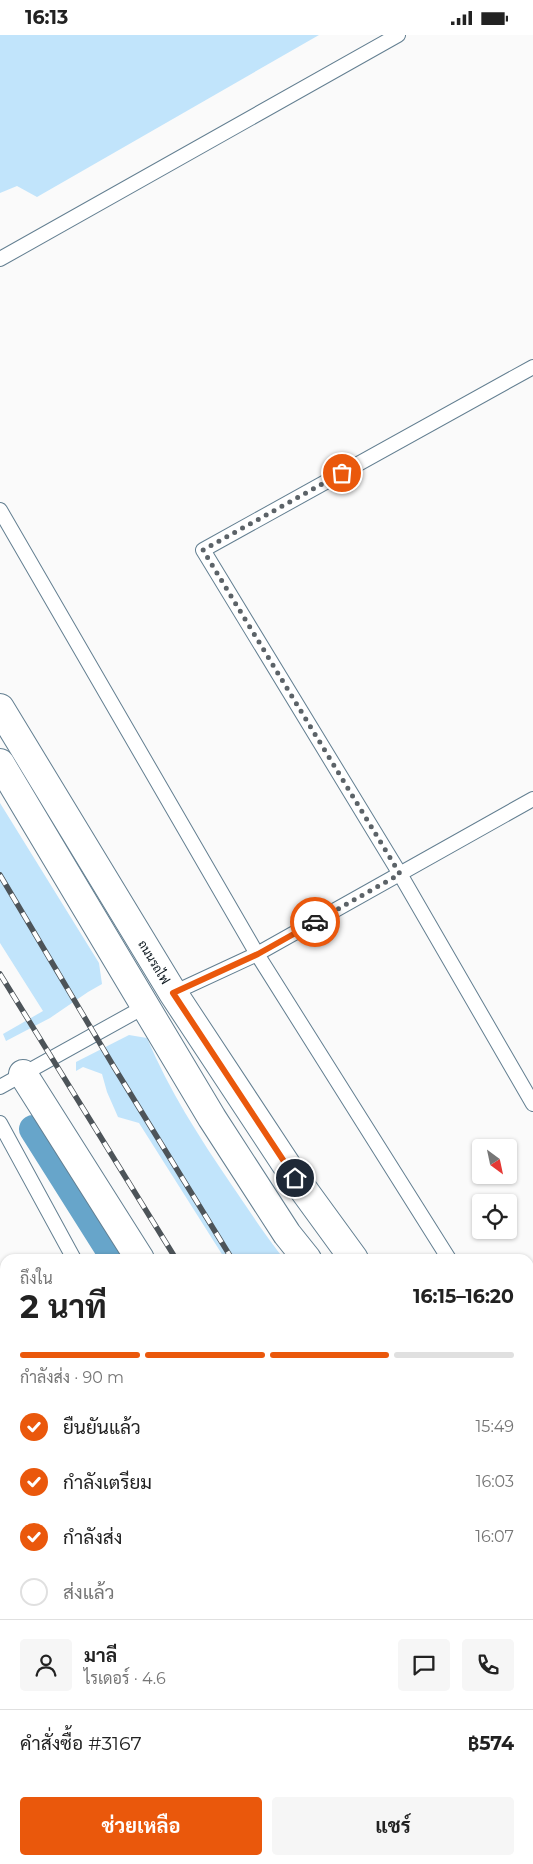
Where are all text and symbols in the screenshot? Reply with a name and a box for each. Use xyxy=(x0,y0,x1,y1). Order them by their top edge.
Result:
text: 16:13 xyxy=(25,6,68,29)
pin xyxy=(321,452,363,494)
icon: bag xyxy=(328,459,356,487)
courier xyxy=(290,897,340,947)
icon: car xyxy=(301,908,329,936)
street label: ถนนรถไฟ xyxy=(135,937,173,987)
north arrow xyxy=(472,1139,518,1184)
map controls xyxy=(472,1139,517,1239)
pin xyxy=(274,1157,316,1199)
icon: home xyxy=(281,1164,309,1192)
button: locate xyxy=(472,1194,517,1239)
text: ถึงใน xyxy=(20,1269,53,1288)
text: 16:15–16:20 xyxy=(413,1285,514,1308)
text: 2 นาที xyxy=(20,1287,107,1326)
text: กำลังส่ง · 90 m xyxy=(20,1368,124,1387)
icon: check xyxy=(20,1413,48,1441)
text: ยืนยันแล้ว xyxy=(63,1416,141,1439)
text: 15:49 xyxy=(476,1417,514,1436)
icon: check xyxy=(20,1468,48,1496)
text: กำลังเตรียม xyxy=(63,1471,152,1494)
text: 16:03 xyxy=(476,1472,514,1491)
icon: check xyxy=(20,1523,48,1551)
text: กำลังส่ง xyxy=(63,1526,122,1549)
text: 16:07 xyxy=(475,1527,514,1546)
text: ส่งแล้ว xyxy=(63,1581,114,1604)
button: person xyxy=(20,1639,72,1691)
button: chat xyxy=(398,1639,450,1691)
button: phone xyxy=(462,1639,514,1691)
text: มาลี xyxy=(84,1644,117,1667)
text: ไรเดอร์ · 4.6 xyxy=(84,1669,166,1688)
text: คำสั่งซื้อ #3167 xyxy=(20,1732,142,1755)
text: ฿574 xyxy=(468,1732,514,1755)
button: ช่วยเหลือ xyxy=(20,1797,262,1855)
button: แชร์ xyxy=(272,1797,514,1855)

